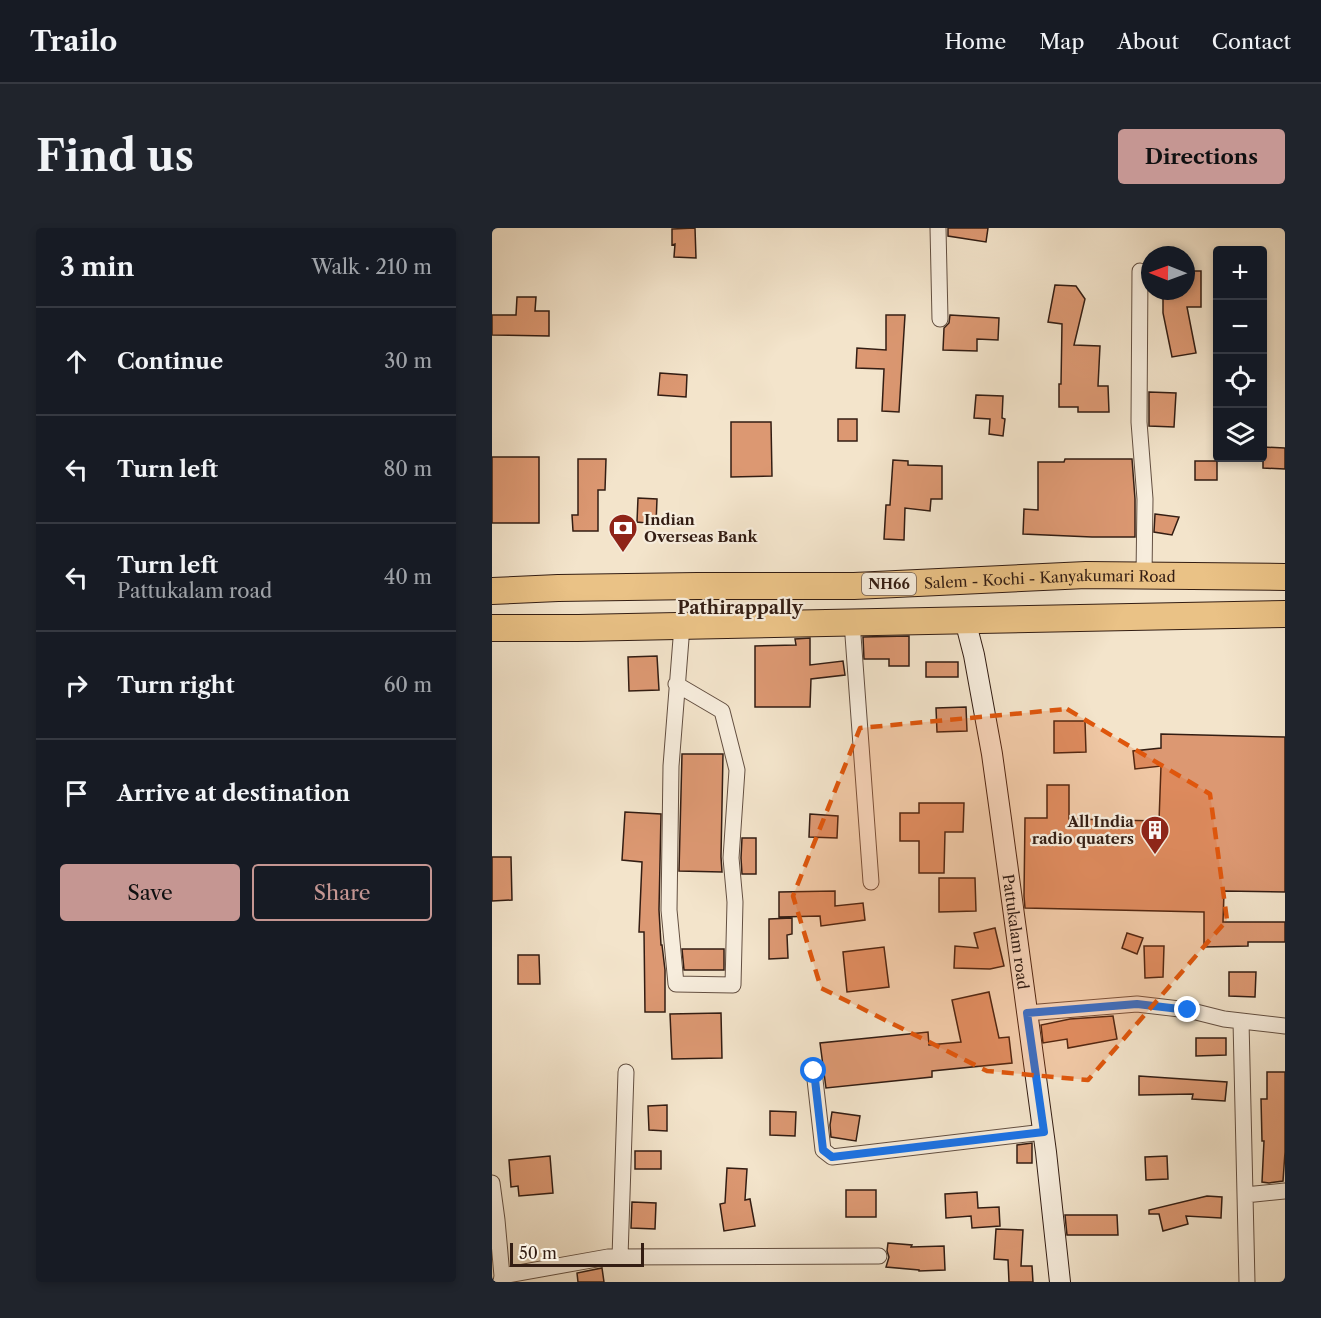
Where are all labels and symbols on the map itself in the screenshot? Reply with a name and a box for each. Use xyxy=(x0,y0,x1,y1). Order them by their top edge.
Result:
north arrow xyxy=(1141,246,1195,300)
place label: Indian Overseas Bank xyxy=(644,510,758,546)
bank icon: Indian Overseas Bank xyxy=(607,512,639,554)
street label: Salem - Kochi - Kanyakumari Road xyxy=(923,565,1176,592)
road number: NH66 xyxy=(862,573,916,595)
district label: Pathirappally xyxy=(677,597,804,619)
place label: All India radio quaters xyxy=(1032,812,1134,848)
building icon: All India radio quaters xyxy=(1139,814,1171,856)
street label: Pattukalam road xyxy=(999,873,1033,991)
route end xyxy=(1174,996,1200,1022)
route start xyxy=(800,1057,826,1083)
scale bar xyxy=(510,1240,644,1268)

